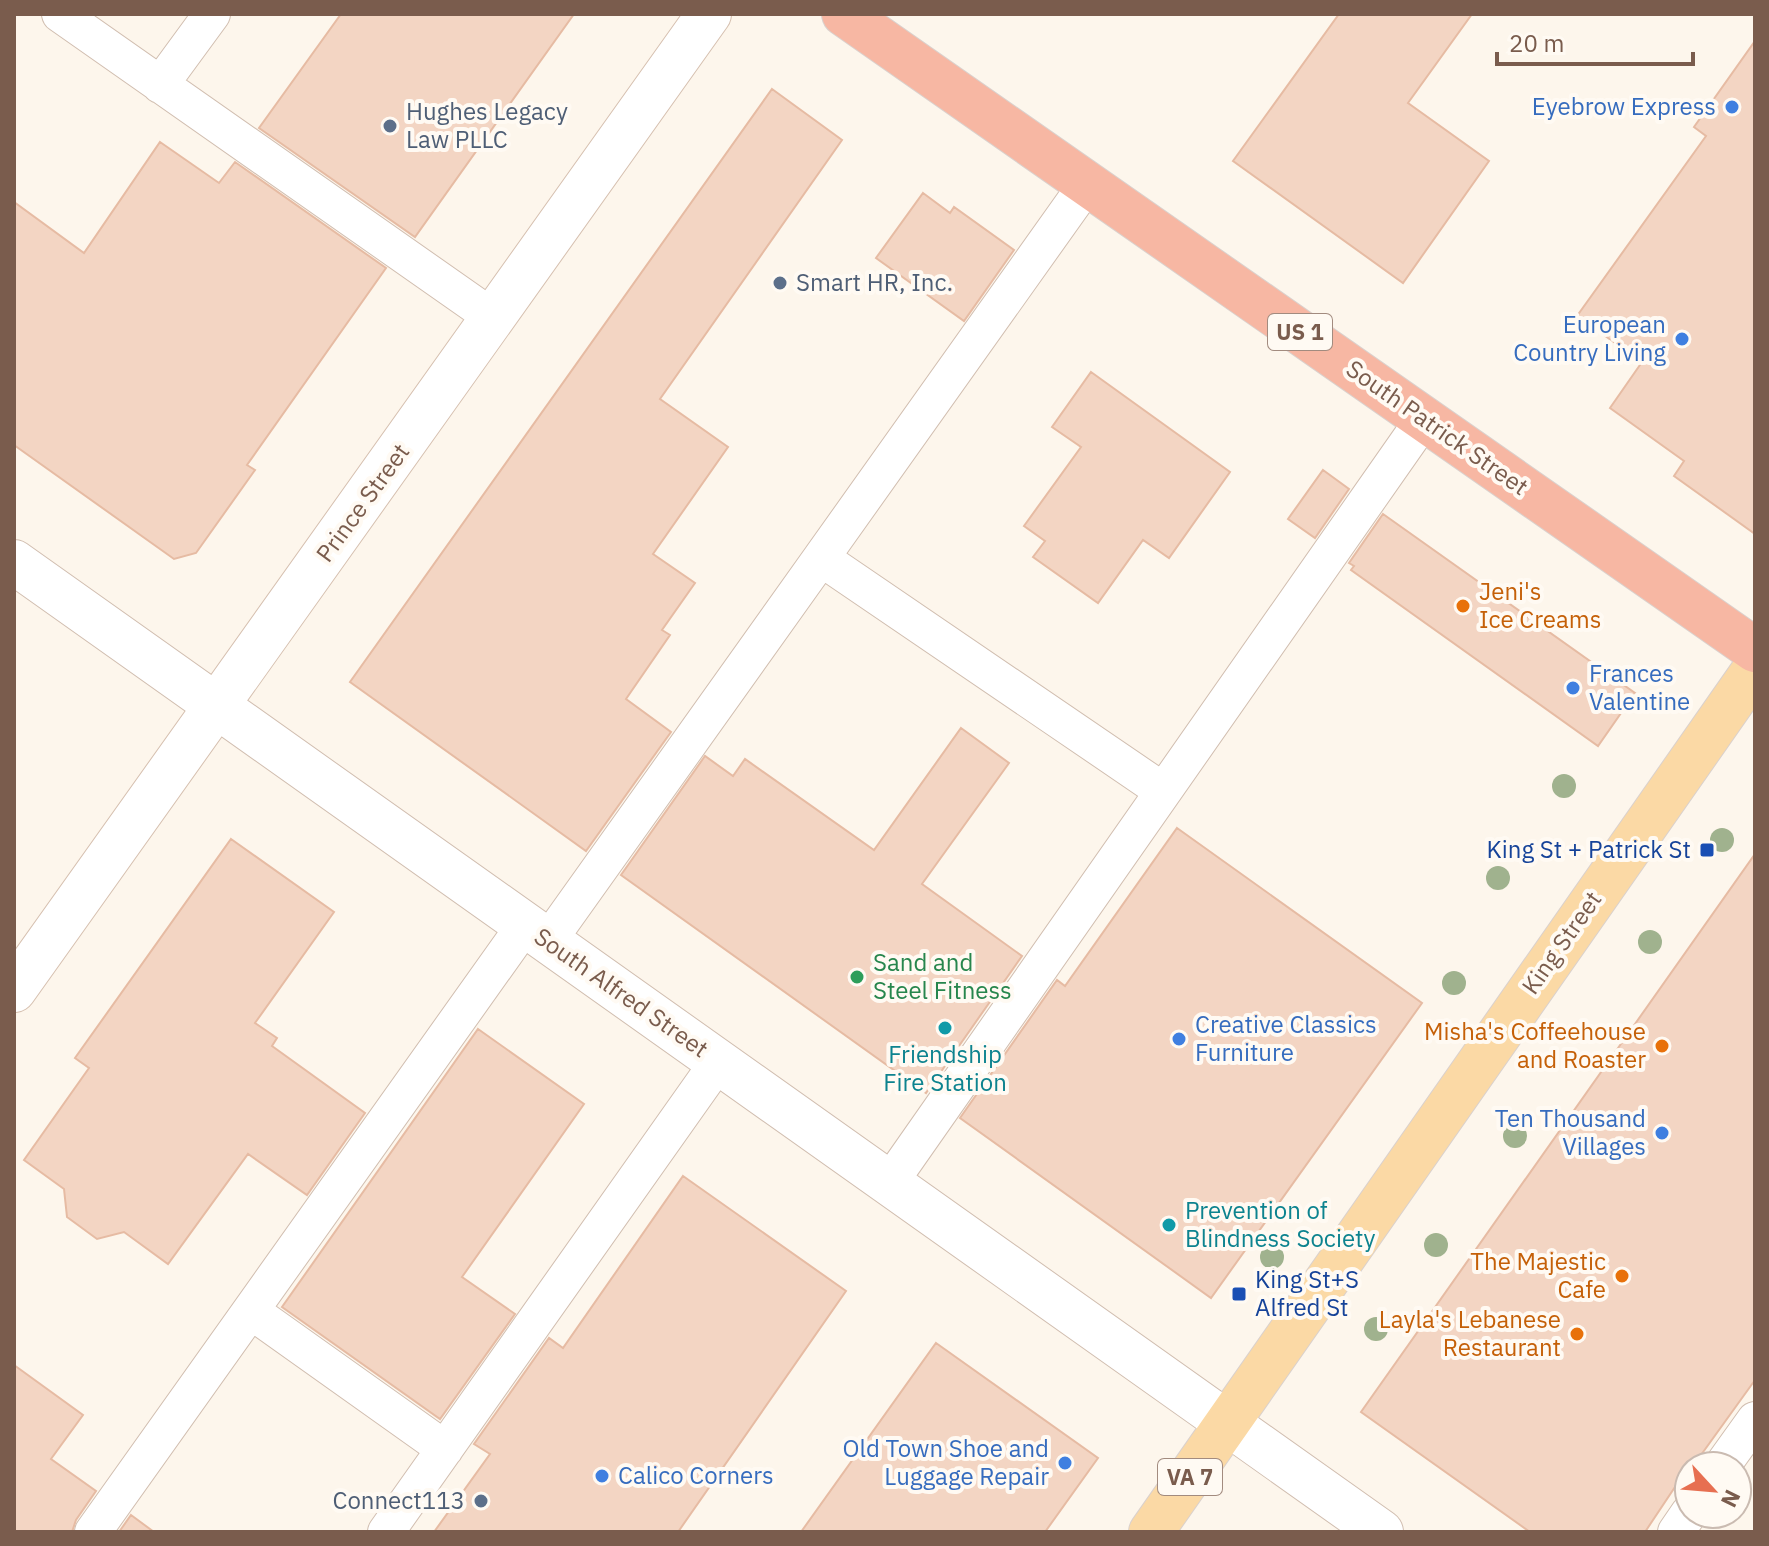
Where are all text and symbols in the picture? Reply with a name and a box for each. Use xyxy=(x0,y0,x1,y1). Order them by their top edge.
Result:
scale bar xyxy=(1497,16,1693,66)
text: 20 m xyxy=(1509,27,1564,59)
place label: Eyebrow Express xyxy=(1532,90,1716,122)
place label: Hughes Legacy Law PLLC xyxy=(406,95,568,155)
marker: Eyebrow Express xyxy=(1723,98,1741,116)
marker: Hughes Legacy Law PLLC xyxy=(381,117,399,135)
place label: Smart HR, Inc. xyxy=(796,266,953,298)
marker: Smart HR, Inc. xyxy=(771,274,789,292)
place label: European Country Living xyxy=(1513,308,1666,368)
road number: US 1 xyxy=(1268,314,1332,350)
marker: European Country Living xyxy=(1673,330,1691,348)
street label: South Patrick Street xyxy=(1340,352,1535,502)
street label: Prince Street xyxy=(308,437,416,568)
place label: Jeni's Ice Creams xyxy=(1479,575,1601,635)
marker: Jeni's Ice Creams xyxy=(1454,597,1472,615)
place label: Frances Valentine xyxy=(1589,657,1690,717)
marker: Frances Valentine xyxy=(1564,679,1582,697)
place label: King St + Patrick St xyxy=(1487,833,1691,865)
marker: King St + Patrick St xyxy=(1698,841,1716,859)
street label: King Street xyxy=(1514,884,1608,1000)
street label: South Alfred Street xyxy=(528,920,715,1064)
place label: Sand and Steel Fitness xyxy=(873,946,1012,1006)
marker: Sand and Steel Fitness xyxy=(848,968,866,986)
place label: Creative Classics Furniture xyxy=(1195,1008,1377,1068)
place label: Misha's Coffeehouse and Roaster xyxy=(1424,1015,1646,1075)
marker: Friendship Fire Station xyxy=(936,1019,954,1037)
marker: Creative Classics Furniture xyxy=(1170,1030,1188,1048)
marker: Misha's Coffeehouse and Roaster xyxy=(1653,1037,1671,1055)
place label: Friendship Fire Station xyxy=(883,1038,1007,1098)
place label: Ten Thousand Villages xyxy=(1495,1102,1646,1162)
marker: Ten Thousand Villages xyxy=(1653,1124,1671,1142)
place label: Prevention of Blindness Society xyxy=(1185,1194,1376,1254)
marker: Prevention of Blindness Society xyxy=(1160,1216,1178,1234)
place label: The Majestic Cafe xyxy=(1470,1245,1606,1305)
place label: King St+S Alfred St xyxy=(1255,1263,1359,1323)
marker: The Majestic Cafe xyxy=(1613,1267,1631,1285)
marker: King St+S Alfred St xyxy=(1230,1285,1248,1303)
place label: Layla's Lebanese Restaurant xyxy=(1379,1303,1561,1363)
marker: Layla's Lebanese Restaurant xyxy=(1568,1325,1586,1343)
place label: Old Town Shoe and Luggage Repair xyxy=(842,1432,1049,1492)
north arrow xyxy=(1673,1450,1753,1530)
marker: Old Town Shoe and Luggage Repair xyxy=(1056,1454,1074,1472)
place label: Calico Corners xyxy=(618,1459,774,1491)
road number: VA 7 xyxy=(1158,1459,1222,1495)
marker: Calico Corners xyxy=(593,1467,611,1485)
place label: Connect113 xyxy=(333,1484,465,1516)
text: N xyxy=(1715,1485,1748,1513)
marker: Connect113 xyxy=(472,1492,490,1510)

